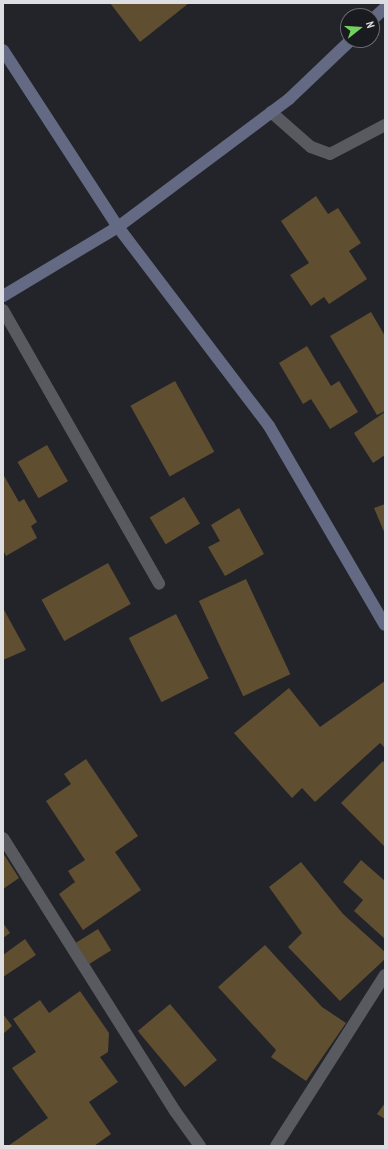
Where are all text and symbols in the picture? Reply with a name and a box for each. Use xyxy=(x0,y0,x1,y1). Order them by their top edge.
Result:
north arrow xyxy=(340,8,380,48)
text: N xyxy=(363,20,378,30)

